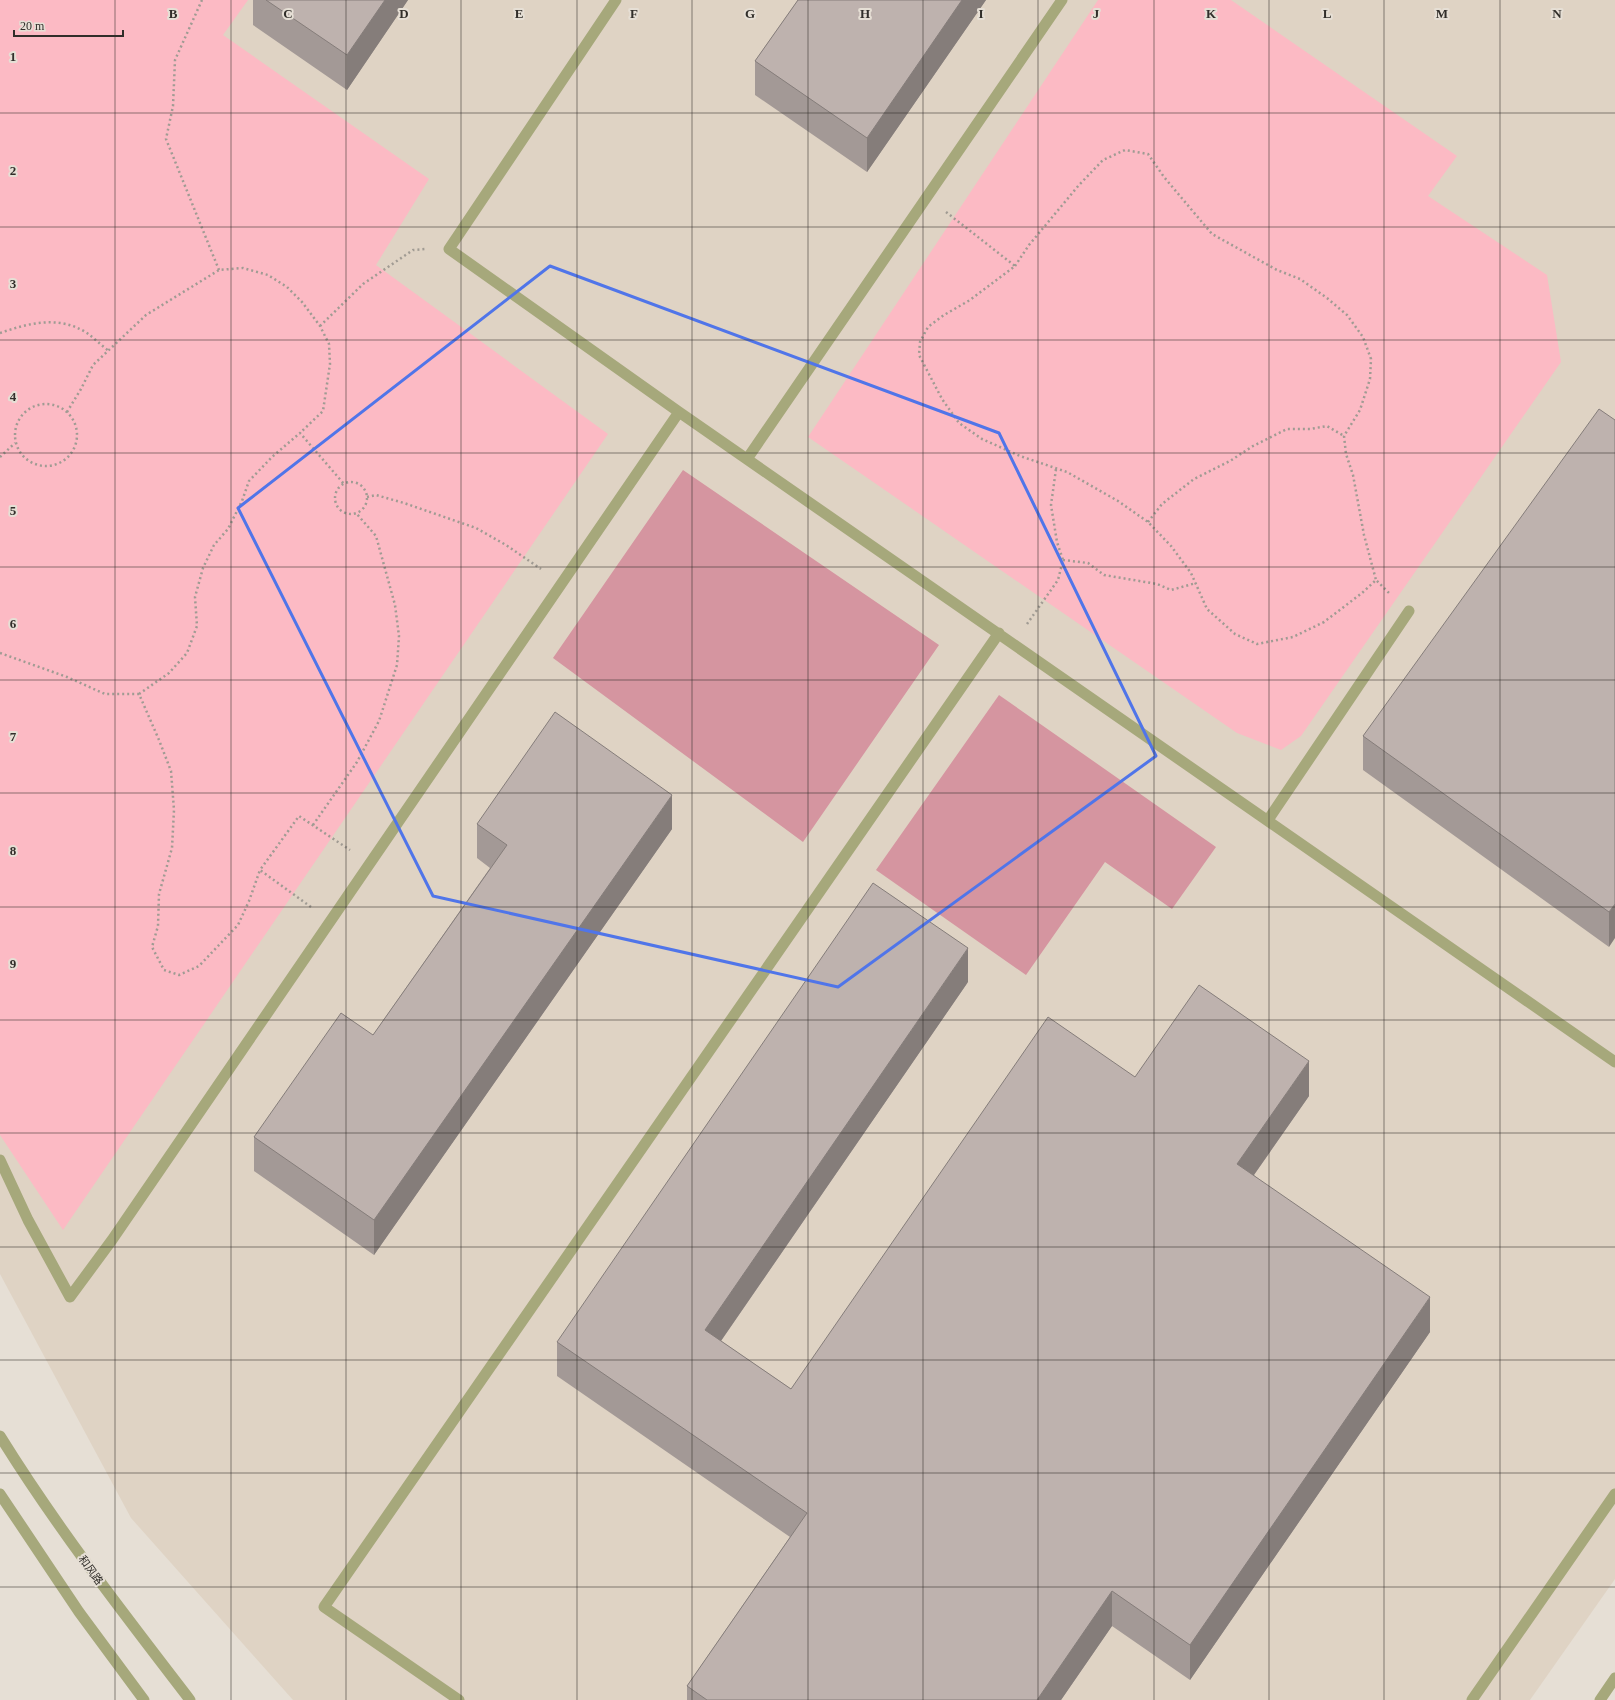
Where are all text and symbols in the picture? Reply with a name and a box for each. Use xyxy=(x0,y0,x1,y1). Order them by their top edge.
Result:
text: B xyxy=(169,6,178,21)
text: C xyxy=(283,6,293,21)
text: D xyxy=(399,6,409,21)
text: E xyxy=(515,6,523,21)
text: F xyxy=(630,6,638,21)
text: G xyxy=(745,6,755,21)
text: H xyxy=(860,6,870,21)
text: I xyxy=(978,6,984,21)
text: J xyxy=(1093,6,1100,21)
text: K xyxy=(1206,6,1217,21)
text: L xyxy=(1323,6,1332,21)
text: M xyxy=(1436,6,1448,21)
text: N xyxy=(1552,6,1562,21)
scale bar xyxy=(14,12,123,38)
text: 20 m xyxy=(20,19,45,33)
text: 1 xyxy=(10,49,16,64)
text: 2 xyxy=(10,163,16,178)
text: 3 xyxy=(10,276,17,291)
text: 4 xyxy=(10,389,17,404)
text: 5 xyxy=(10,503,17,518)
text: 6 xyxy=(10,616,17,631)
text: 7 xyxy=(10,729,17,744)
text: 8 xyxy=(10,843,17,858)
text: 9 xyxy=(10,956,17,971)
street label: 和风路 xyxy=(76,1553,106,1587)

